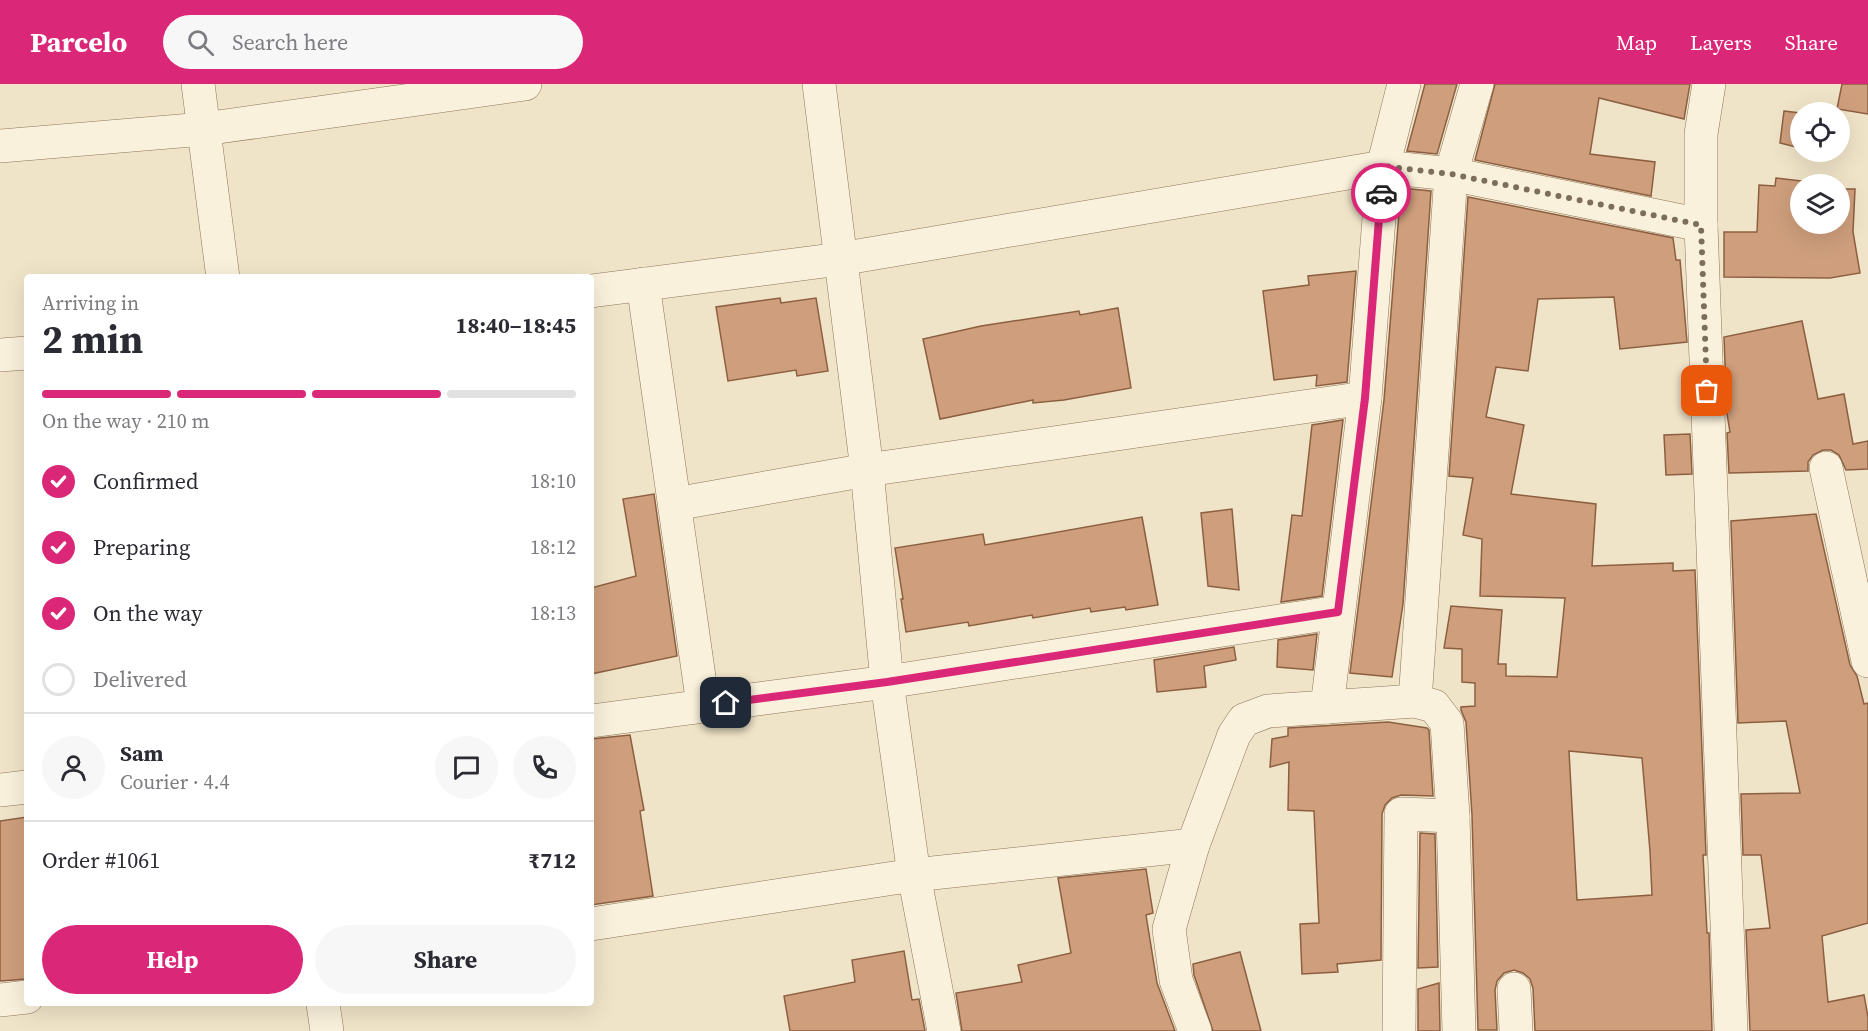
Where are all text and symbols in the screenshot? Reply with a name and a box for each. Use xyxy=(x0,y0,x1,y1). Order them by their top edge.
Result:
search box xyxy=(163,15,583,69)
text: Parcelo xyxy=(30,23,127,61)
icon: search xyxy=(184,26,217,59)
text: Search here xyxy=(232,27,348,57)
text: Map xyxy=(1616,28,1657,57)
text: Layers xyxy=(1690,28,1752,57)
text: Share xyxy=(1785,28,1838,57)
map controls xyxy=(1790,102,1850,234)
button: locate xyxy=(1790,102,1850,162)
courier xyxy=(1351,163,1411,223)
button: layers xyxy=(1790,174,1850,234)
icon: car xyxy=(1365,177,1398,210)
text: Arriving in xyxy=(42,289,139,317)
text: 18:40–18:45 xyxy=(456,310,576,340)
text: 2 min xyxy=(42,313,143,366)
pin xyxy=(1681,365,1732,416)
icon: bag xyxy=(1690,374,1723,407)
text: On the way · 210 m xyxy=(42,407,209,435)
icon: check xyxy=(42,465,75,498)
text: Confirmed xyxy=(93,466,198,496)
text: 18:10 xyxy=(530,467,576,495)
icon: check xyxy=(42,531,75,564)
text: Preparing xyxy=(93,532,190,562)
text: 18:12 xyxy=(530,533,576,561)
icon: check xyxy=(42,597,75,630)
text: On the way xyxy=(93,598,202,628)
text: 18:13 xyxy=(530,599,576,627)
text: Delivered xyxy=(93,664,187,694)
pin xyxy=(700,677,751,728)
icon: home xyxy=(709,686,742,719)
button: person xyxy=(42,736,105,799)
button: chat xyxy=(435,736,498,799)
button: phone xyxy=(513,736,576,799)
text: Sam xyxy=(120,738,164,768)
text: Courier · 4.4 xyxy=(120,768,229,796)
text: Order #1061 xyxy=(42,845,160,875)
text: ₹712 xyxy=(528,845,576,875)
button: Help xyxy=(42,925,303,994)
button: Share xyxy=(315,925,576,994)

